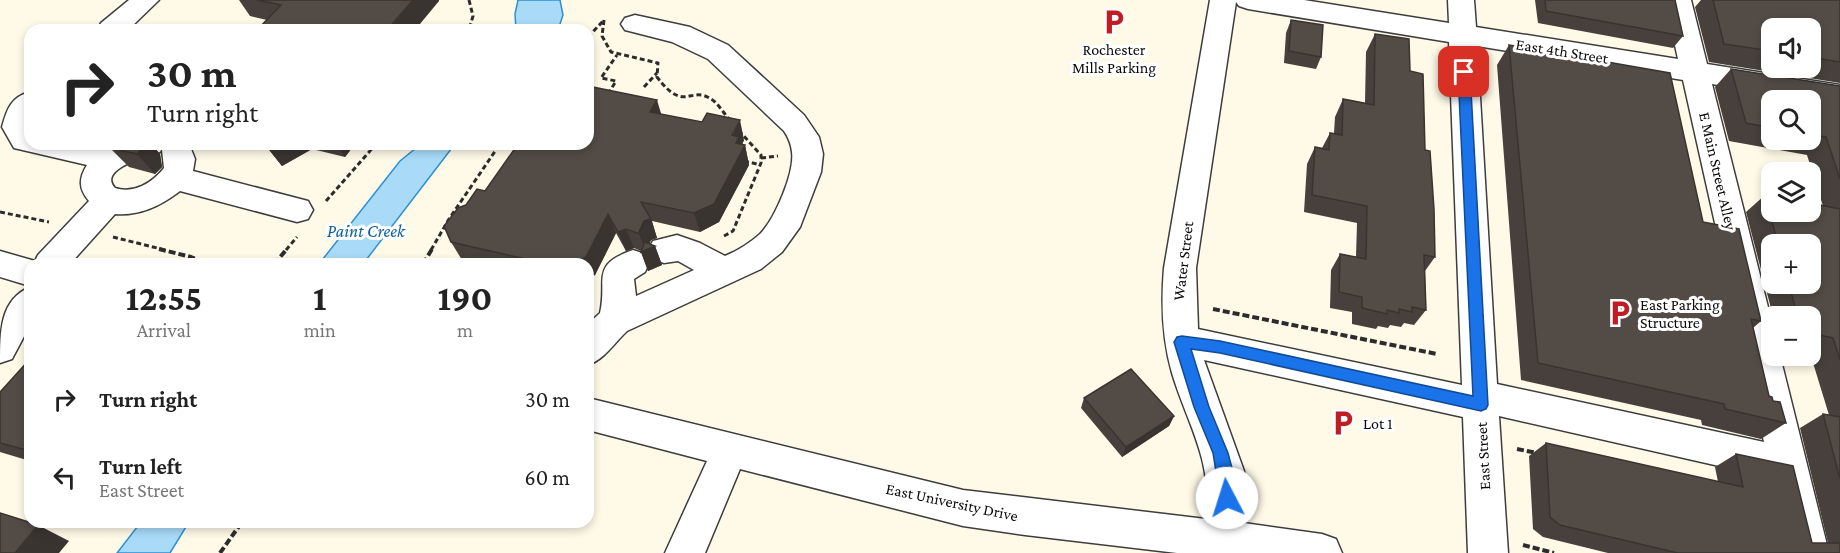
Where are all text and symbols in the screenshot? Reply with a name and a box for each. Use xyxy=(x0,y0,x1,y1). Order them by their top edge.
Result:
parking icon: Rochester Mills Parking xyxy=(1099,7,1129,37)
map controls xyxy=(1761,18,1821,366)
button: sound xyxy=(1761,18,1821,78)
street label: East 4th Street xyxy=(1515,35,1610,67)
place label: Rochester Mills Parking xyxy=(1072,41,1156,77)
pin xyxy=(1438,46,1489,97)
icon: right xyxy=(48,48,126,126)
text: 30 m xyxy=(147,49,237,96)
icon: arrive xyxy=(1447,55,1480,88)
button: search xyxy=(1761,90,1821,150)
text: Turn right xyxy=(147,98,258,128)
street label: E Main Street Alley xyxy=(1695,110,1740,232)
button: layers xyxy=(1761,162,1821,222)
street label: Water Street xyxy=(1170,220,1196,302)
water label: Paint Creek xyxy=(327,221,406,241)
button: + xyxy=(1761,234,1821,294)
text: 12:55 xyxy=(126,278,202,318)
text: 1 xyxy=(313,278,327,318)
text: 190 xyxy=(437,278,492,318)
place label: East Parking Structure xyxy=(1640,296,1720,331)
parking icon: East Parking Structure xyxy=(1605,298,1635,328)
button: − xyxy=(1761,306,1821,366)
text: Arrival xyxy=(137,319,191,341)
text: min xyxy=(304,319,336,341)
text: m xyxy=(457,319,473,341)
icon: right xyxy=(48,383,81,416)
text: Turn right xyxy=(99,387,197,412)
text: 30 m xyxy=(525,387,570,412)
parking icon: Lot 1 xyxy=(1328,408,1358,438)
place label: Lot 1 xyxy=(1363,415,1393,432)
street label: East Street xyxy=(1473,421,1493,490)
text: Turn left xyxy=(99,454,182,479)
icon: left xyxy=(48,461,81,494)
text: 60 m xyxy=(525,465,570,490)
position arrow xyxy=(1195,466,1259,530)
text: East Street xyxy=(99,479,184,501)
street label: East University Drive xyxy=(884,480,1020,525)

